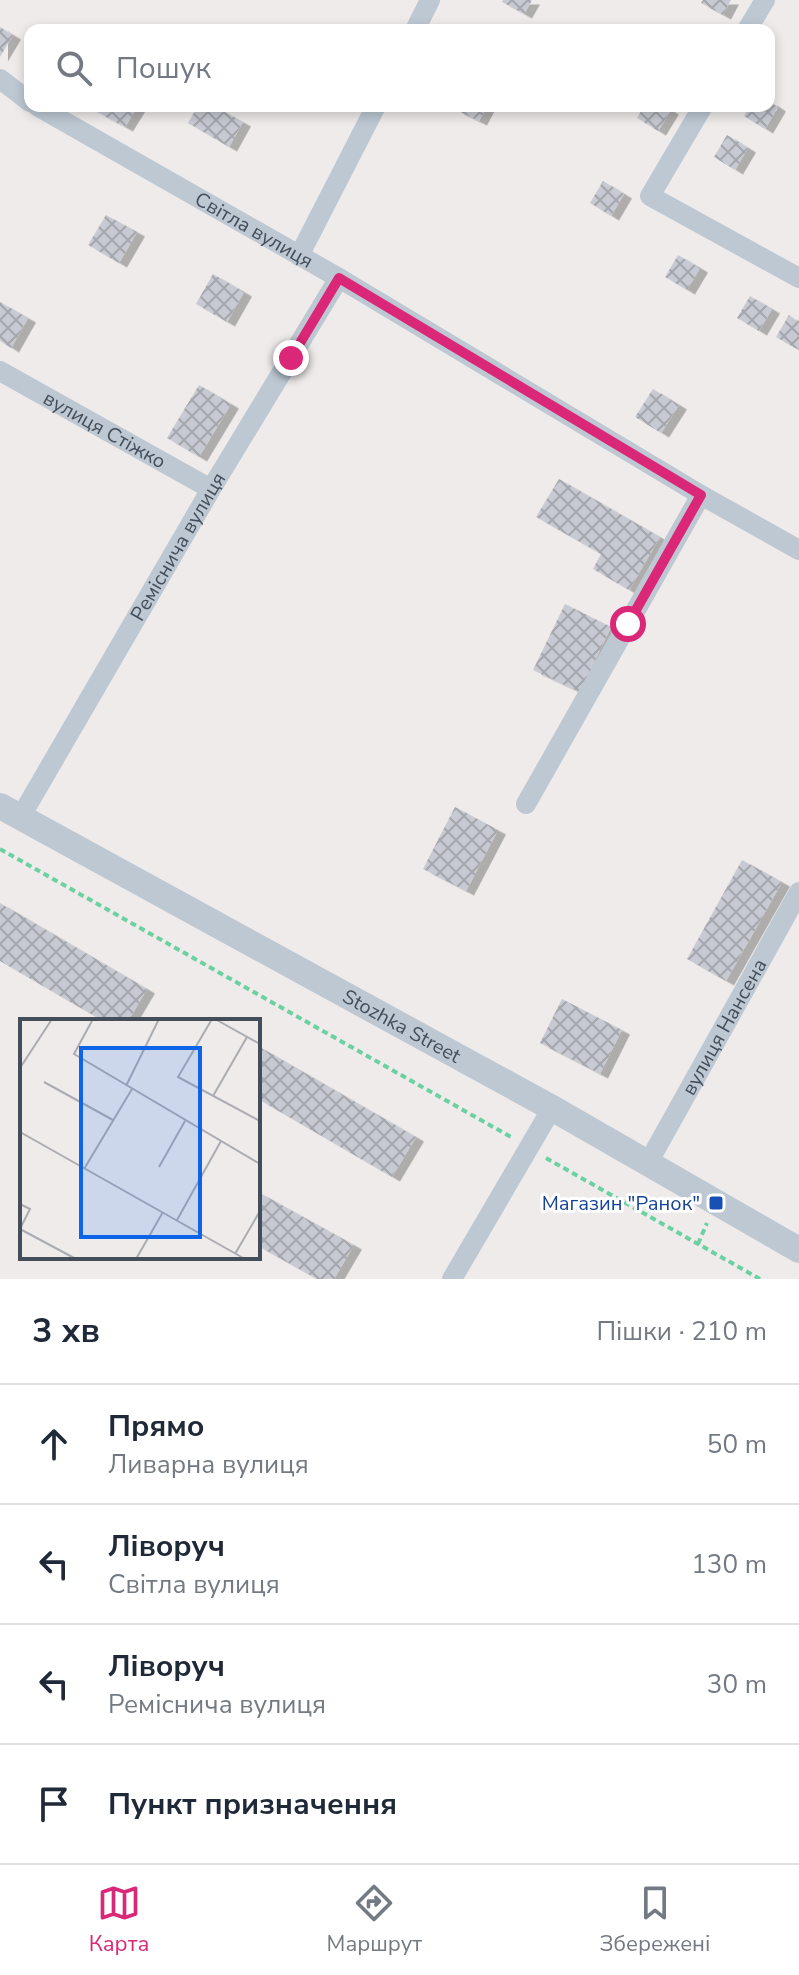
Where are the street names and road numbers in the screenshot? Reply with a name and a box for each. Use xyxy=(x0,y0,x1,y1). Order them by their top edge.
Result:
street label: Світла вулиця xyxy=(190,185,318,274)
street label: вулиця Стіжко xyxy=(39,384,171,475)
street label: Реміснича вулиця xyxy=(124,467,232,626)
street label: вулиця Нансена xyxy=(675,954,773,1100)
street label: Stozhka Street xyxy=(338,983,467,1070)

